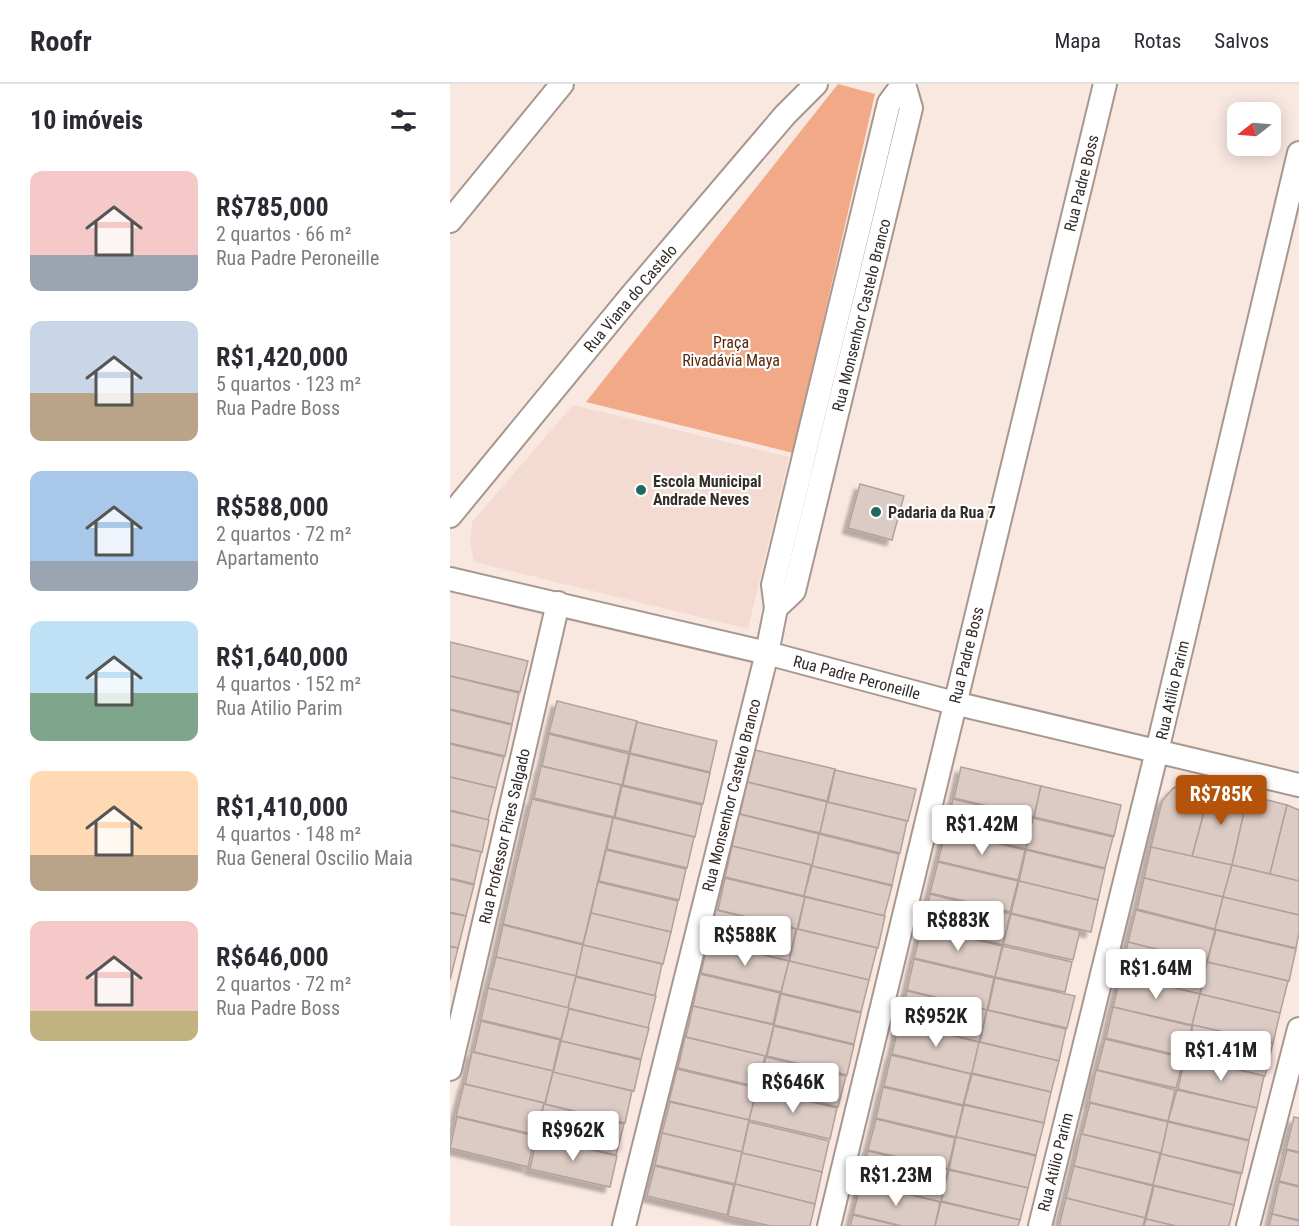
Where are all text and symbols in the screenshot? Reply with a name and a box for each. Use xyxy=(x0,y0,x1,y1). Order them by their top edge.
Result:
text: Roofr xyxy=(30,25,92,58)
text: Mapa xyxy=(1054,29,1101,53)
text: Rotas xyxy=(1134,29,1181,53)
text: Salvos xyxy=(1214,29,1269,53)
north arrow xyxy=(1227,102,1281,156)
map controls xyxy=(1227,102,1281,156)
icon: filters xyxy=(387,104,420,137)
text: 10 imóveis xyxy=(30,105,143,135)
street label: Rua Padre Boss xyxy=(1060,133,1103,234)
text: R$785,000 xyxy=(216,192,329,222)
icon: home xyxy=(78,195,150,267)
street label: Rua Monsenhor Castelo Branco xyxy=(828,217,895,414)
text: 2 quartos · 66 m² xyxy=(216,222,351,246)
street label: Rua Viana do Castelo xyxy=(580,241,681,356)
text: Rua Padre Peroneille xyxy=(216,246,379,270)
park label: Praça Rivadávia Maya xyxy=(682,333,780,370)
text: R$1,420,000 xyxy=(216,342,348,372)
icon: home xyxy=(78,345,150,417)
text: 5 quartos · 123 m² xyxy=(216,372,361,396)
text: Rua Padre Boss xyxy=(216,396,340,420)
place label: Escola Municipal Andrade Neves xyxy=(653,472,761,509)
marker: Escola Municipal Andrade Neves xyxy=(634,483,648,497)
text: R$588,000 xyxy=(216,492,329,522)
icon: home xyxy=(78,495,150,567)
place label: Padaria da Rua 7 xyxy=(888,503,996,522)
marker: Padaria da Rua 7 xyxy=(869,505,883,519)
text: 2 quartos · 72 m² xyxy=(216,522,351,546)
text: Apartamento xyxy=(216,546,319,570)
street label: Rua Padre Boss xyxy=(945,605,988,706)
street label: Rua Atilio Parim xyxy=(1152,639,1193,742)
text: R$1,640,000 xyxy=(216,642,348,672)
icon: home xyxy=(78,645,150,717)
street label: Rua Padre Peroneille xyxy=(791,651,922,704)
text: 4 quartos · 152 m² xyxy=(216,672,361,696)
text: Rua Atilio Parim xyxy=(216,696,342,720)
street label: Rua Monsenhor Castelo Branco xyxy=(698,697,765,894)
street label: Rua Professor Pires Salgado xyxy=(475,746,534,926)
pin: R$785K xyxy=(1172,775,1270,826)
text: R$785K xyxy=(1190,782,1252,806)
text: R$1,410,000 xyxy=(216,792,348,822)
icon: home xyxy=(78,795,150,867)
pin: R$1.42M xyxy=(927,805,1037,856)
text: R$1.42M xyxy=(946,812,1018,836)
text: 4 quartos · 148 m² xyxy=(216,822,361,846)
text: Rua General Oscilio Maia xyxy=(216,846,413,870)
pin: R$883K xyxy=(909,901,1007,952)
text: R$883K xyxy=(927,908,989,932)
pin: R$588K xyxy=(696,916,794,967)
text: R$588K xyxy=(714,923,776,947)
text: R$646,000 xyxy=(216,942,329,972)
icon: home xyxy=(78,945,150,1017)
pin: R$1.64M xyxy=(1101,949,1211,1000)
text: R$1.64M xyxy=(1120,956,1192,980)
text: 2 quartos · 72 m² xyxy=(216,972,351,996)
text: Rua Padre Boss xyxy=(216,996,340,1020)
pin: R$952K xyxy=(887,997,985,1048)
text: R$952K xyxy=(905,1004,967,1028)
pin: R$1.41M xyxy=(1166,1031,1276,1082)
text: R$1.41M xyxy=(1185,1038,1257,1062)
pin: R$646K xyxy=(744,1063,842,1114)
text: R$646K xyxy=(762,1070,824,1094)
pin: R$962K xyxy=(524,1111,622,1162)
street label: Rua Atilio Parim xyxy=(1034,1111,1077,1213)
text: R$962K xyxy=(542,1118,604,1142)
pin: R$1.23M xyxy=(841,1156,951,1207)
text: R$1.23M xyxy=(860,1163,932,1187)

